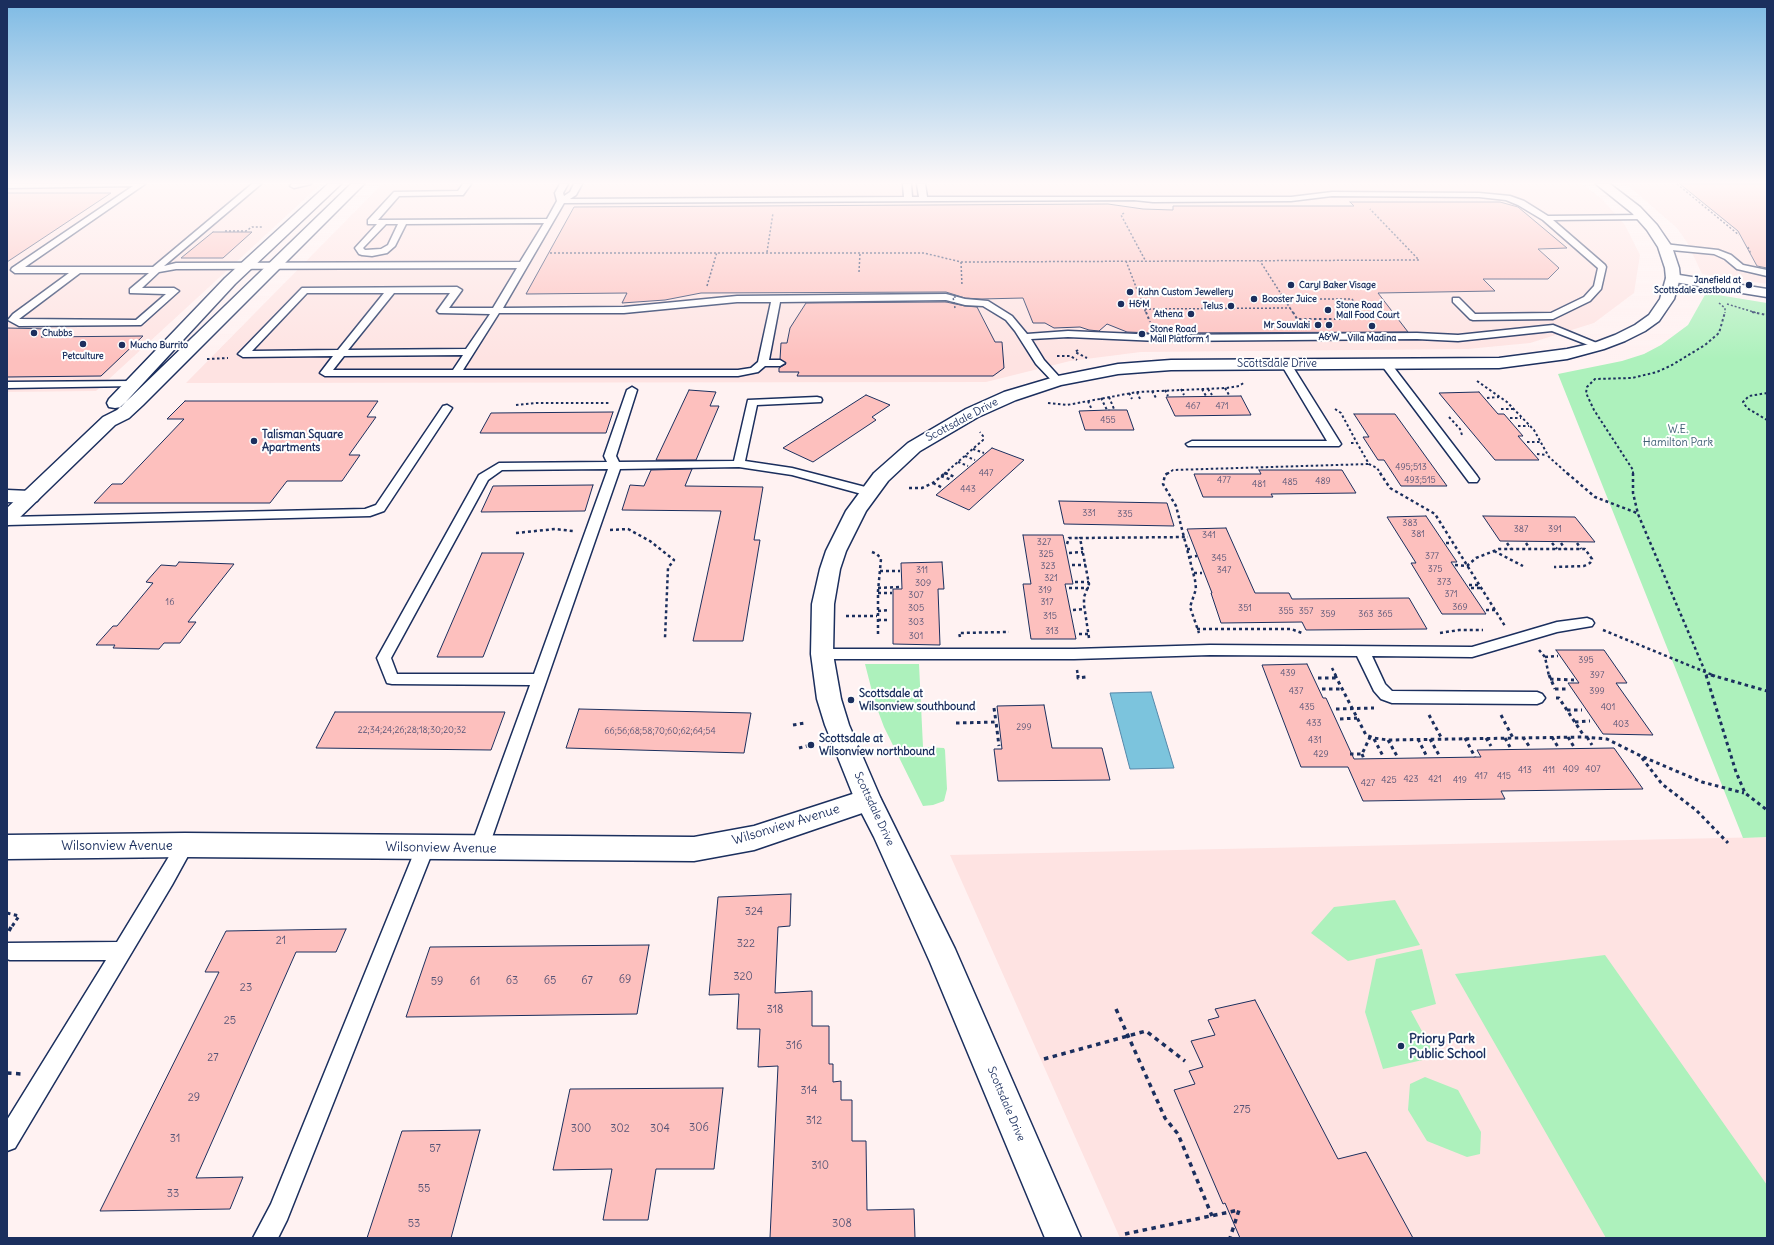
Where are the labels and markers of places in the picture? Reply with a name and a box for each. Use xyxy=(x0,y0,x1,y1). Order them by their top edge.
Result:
place label: Janefield at Scottsdale eastbound xyxy=(1654,275,1741,296)
marker: Caryl Baker Visage xyxy=(1286,280,1296,290)
place label: Caryl Baker Visage xyxy=(1299,280,1376,290)
marker: Janefield at Scottsdale eastbound xyxy=(1744,280,1754,290)
marker: Kahn Custom Jewellery xyxy=(1125,287,1135,297)
place label: Kahn Custom Jewellery xyxy=(1138,287,1233,297)
marker: Booster Juice xyxy=(1249,294,1259,304)
place label: Booster Juice xyxy=(1262,294,1317,304)
marker: H&M xyxy=(1116,299,1126,309)
place label: H&M xyxy=(1129,299,1150,309)
place label: Stone Road Mall Food Court xyxy=(1336,300,1400,321)
place label: Telus xyxy=(1203,301,1223,311)
marker: Telus xyxy=(1226,301,1236,311)
marker: Stone Road Mall Food Court xyxy=(1323,305,1333,315)
place label: Athena xyxy=(1154,309,1183,319)
marker: Athena xyxy=(1186,309,1196,319)
place label: Mr Souvlaki xyxy=(1263,320,1310,330)
marker: Mr Souvlaki xyxy=(1313,320,1323,330)
marker: A&W xyxy=(1324,320,1334,330)
marker: Villa Madina xyxy=(1367,321,1377,331)
place label: Stone Road Mall Platform 1 xyxy=(1150,324,1209,345)
marker: Chubbs xyxy=(29,328,39,338)
place label: Chubbs xyxy=(42,328,72,338)
marker: Stone Road Mall Platform 1 xyxy=(1137,329,1147,339)
place label: A&W xyxy=(1319,332,1339,342)
place label: Villa Madina xyxy=(1348,333,1396,343)
marker: Petculture xyxy=(78,339,88,349)
marker: Mucho Burrito xyxy=(117,340,127,350)
place label: Mucho Burrito xyxy=(130,340,188,350)
place label: Petculture xyxy=(62,351,104,361)
place label: Talisman Square Apartments xyxy=(262,428,343,454)
marker: Talisman Square Apartments xyxy=(249,436,259,446)
place label: Scottsdale at Wilsonview southbound xyxy=(859,687,976,713)
marker: Scottsdale at Wilsonview southbound xyxy=(846,695,856,705)
place label: Scottsdale at Wilsonview northbound xyxy=(819,732,935,758)
marker: Scottsdale at Wilsonview northbound xyxy=(806,740,816,750)
place label: Priory Park Public School xyxy=(1409,1031,1486,1062)
marker: Priory Park Public School xyxy=(1396,1041,1406,1051)

